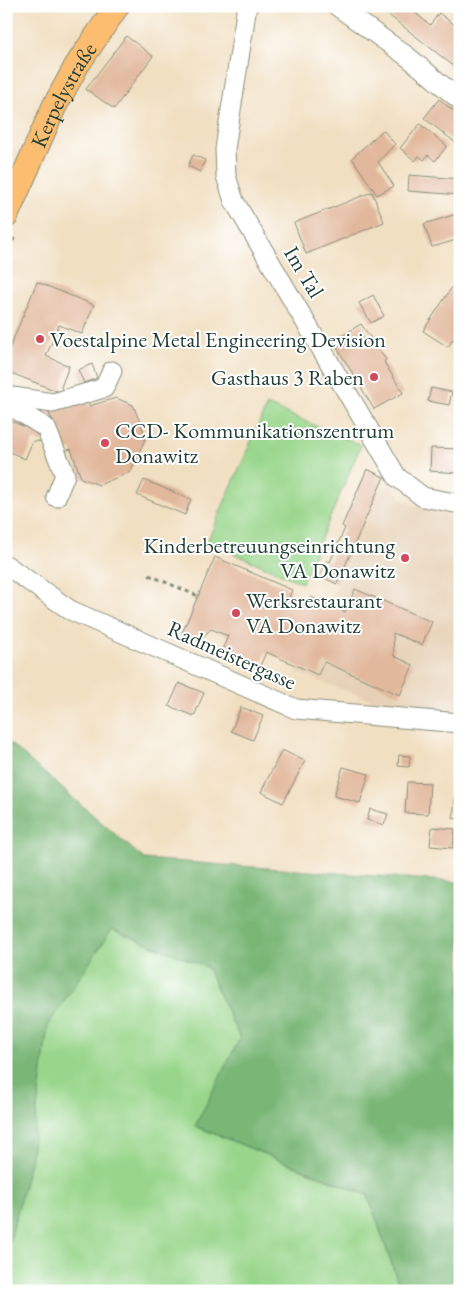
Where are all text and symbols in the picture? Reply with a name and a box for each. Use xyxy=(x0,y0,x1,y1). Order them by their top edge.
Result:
street label: Kerpelystraße xyxy=(23,36,103,152)
street label: Im Tal xyxy=(277,241,331,303)
place label: Voestalpine Metal Engineering Devision xyxy=(50,325,386,354)
marker: Voestalpine Metal Engineering Devision xyxy=(34,333,46,345)
place label: Gasthaus 3 Raben xyxy=(211,363,364,392)
marker: Gasthaus 3 Raben xyxy=(368,371,380,383)
place label: CCD- Kommunikationszentrum Donawitz xyxy=(115,416,394,470)
marker: CCD- Kommunikationszentrum Donawitz xyxy=(99,437,111,449)
place label: Kinderbetreuungseinrichtung VA Donawitz xyxy=(143,531,396,585)
marker: Kinderbetreuungseinrichtung VA Donawitz xyxy=(399,552,411,564)
place label: Werksrestaurant VA Donawitz xyxy=(246,586,382,640)
marker: Werksrestaurant VA Donawitz xyxy=(230,607,242,619)
street label: Radmeistergasse xyxy=(163,614,301,696)

